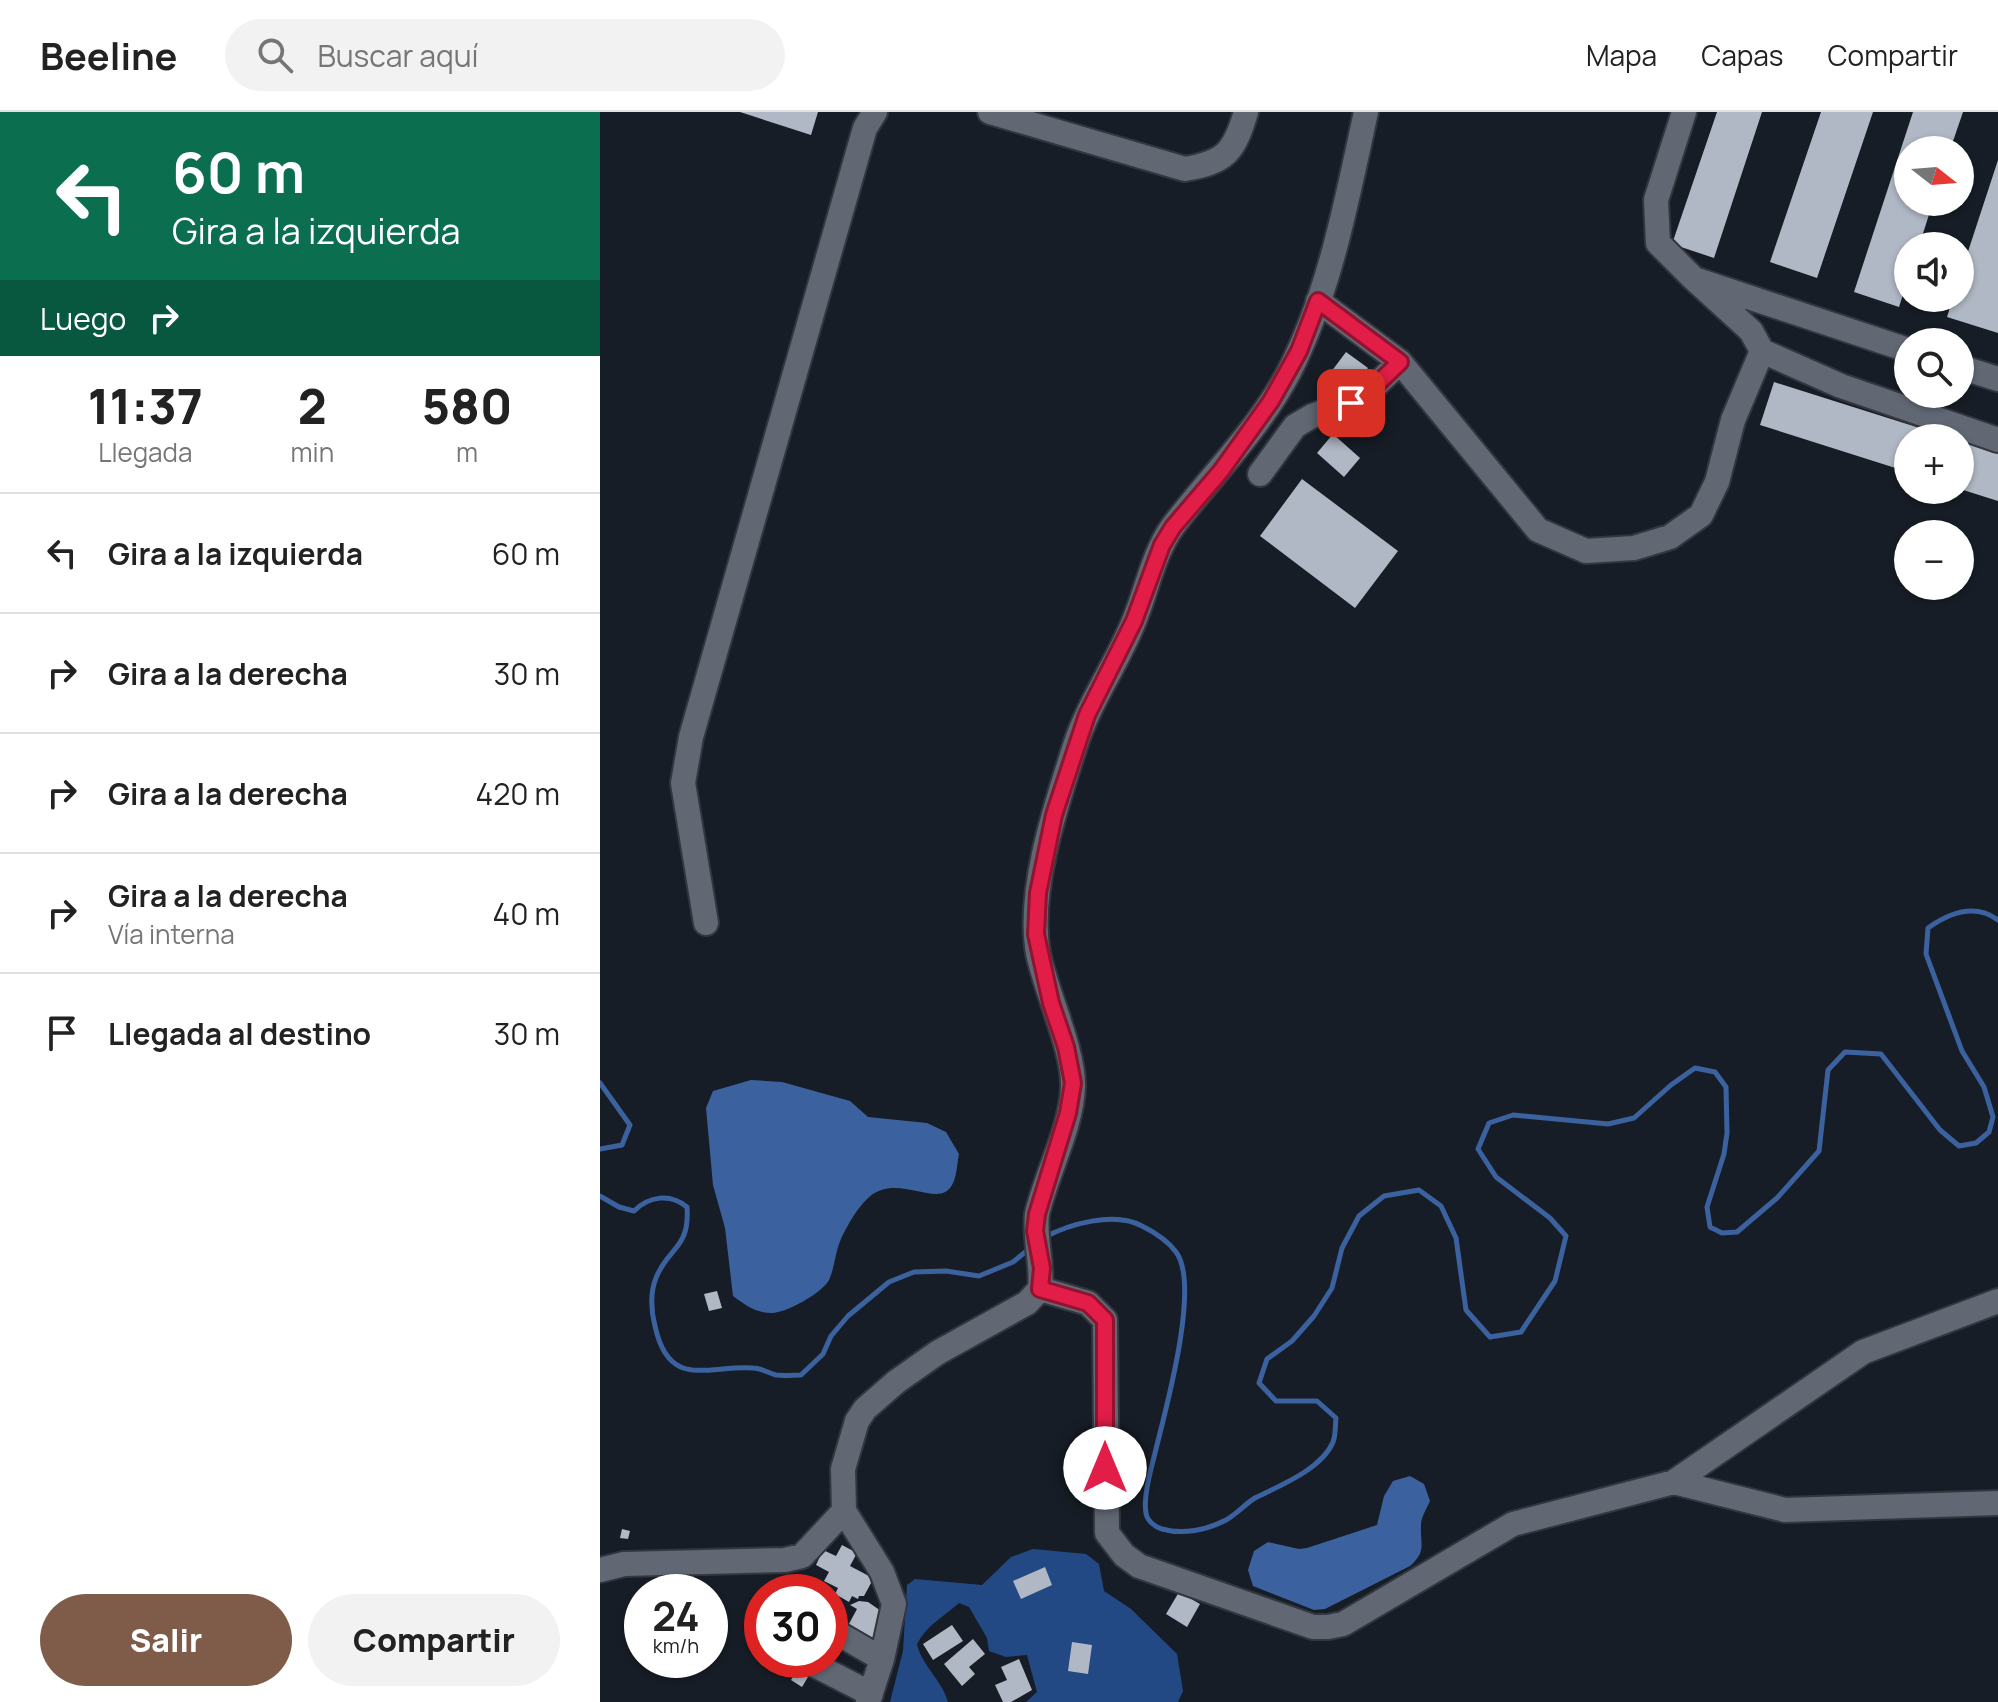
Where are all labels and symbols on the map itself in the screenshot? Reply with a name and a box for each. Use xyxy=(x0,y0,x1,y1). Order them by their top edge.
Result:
north arrow xyxy=(1894,136,1974,216)
pin xyxy=(1317,369,1385,437)
position arrow xyxy=(1063,1426,1147,1510)
speed limit sign: 30 xyxy=(744,1574,848,1678)

